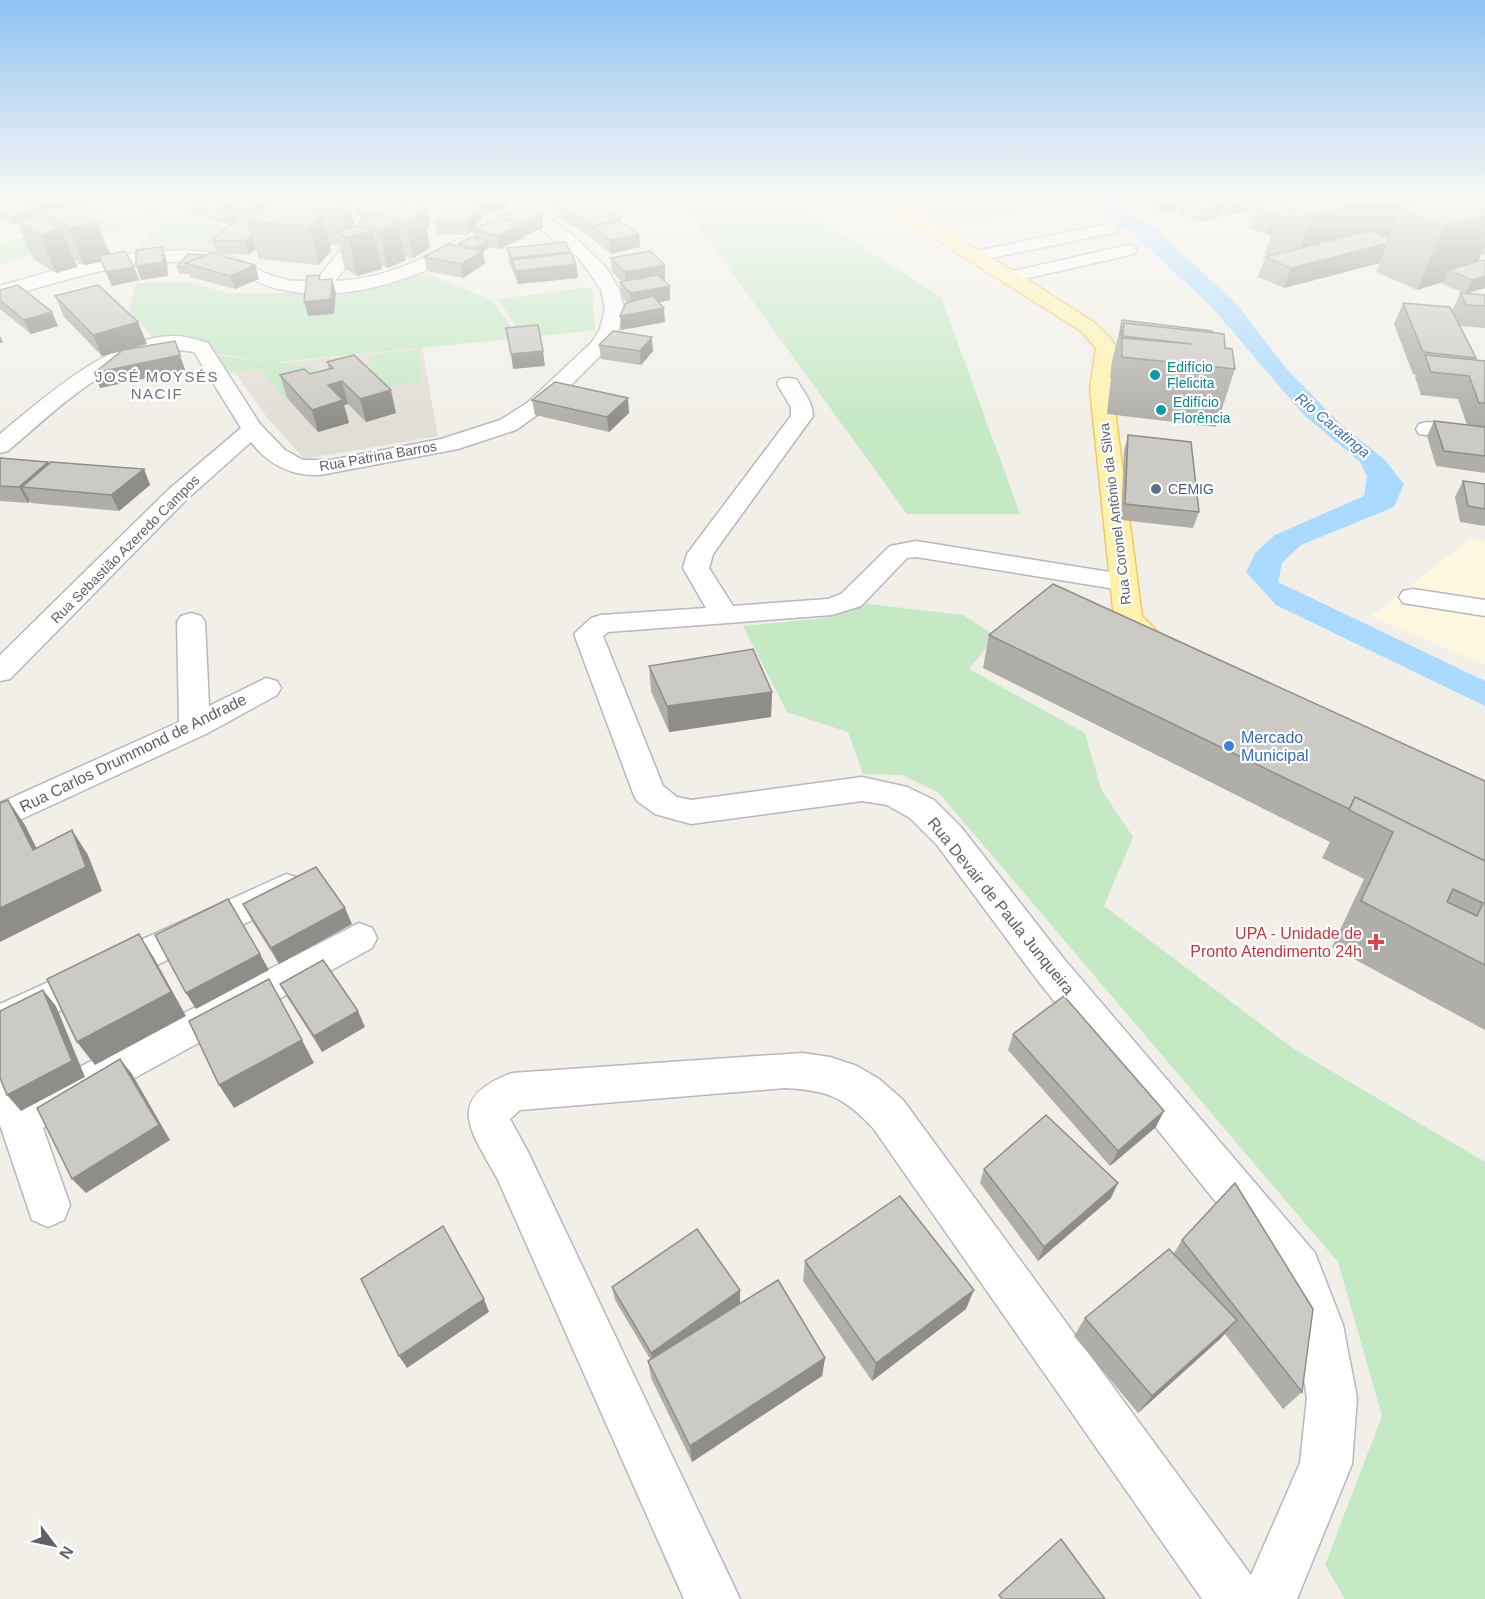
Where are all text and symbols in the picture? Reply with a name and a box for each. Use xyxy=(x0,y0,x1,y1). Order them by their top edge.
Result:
place label: Edifício Flelicita xyxy=(1167,359,1215,391)
district label: JOSÉ MOYSÉS NACIF xyxy=(95,368,219,402)
marker: Edifício Flelicita xyxy=(1148,368,1162,382)
water label: Rio Caratinga xyxy=(1292,389,1374,461)
place label: Edifício Florência xyxy=(1173,394,1231,426)
marker: Edifício Florência xyxy=(1154,403,1168,417)
street label: Rua Coronel Antônio da Silva xyxy=(1096,422,1134,606)
street label: Rua Patrina Barros xyxy=(318,438,438,474)
street label: Rua Sebastião Azeredo Campos xyxy=(48,472,202,626)
place label: CEMIG xyxy=(1168,481,1214,497)
marker: CEMIG xyxy=(1149,482,1163,496)
street label: Rua Carlos Drummond de Andrade xyxy=(17,691,249,815)
place label: Mercado Municipal xyxy=(1241,729,1309,764)
marker: Mercado Municipal xyxy=(1222,739,1236,753)
street label: Rua Devair de Paula Junqueira xyxy=(924,814,1078,998)
place label: UPA - Unidade de Pronto Atendimento 24h xyxy=(1190,925,1362,960)
marker: UPA - Unidade de Pronto Atendimento 24h xyxy=(1367,933,1385,951)
north arrow xyxy=(24,1515,84,1575)
text: N xyxy=(56,1543,77,1562)

